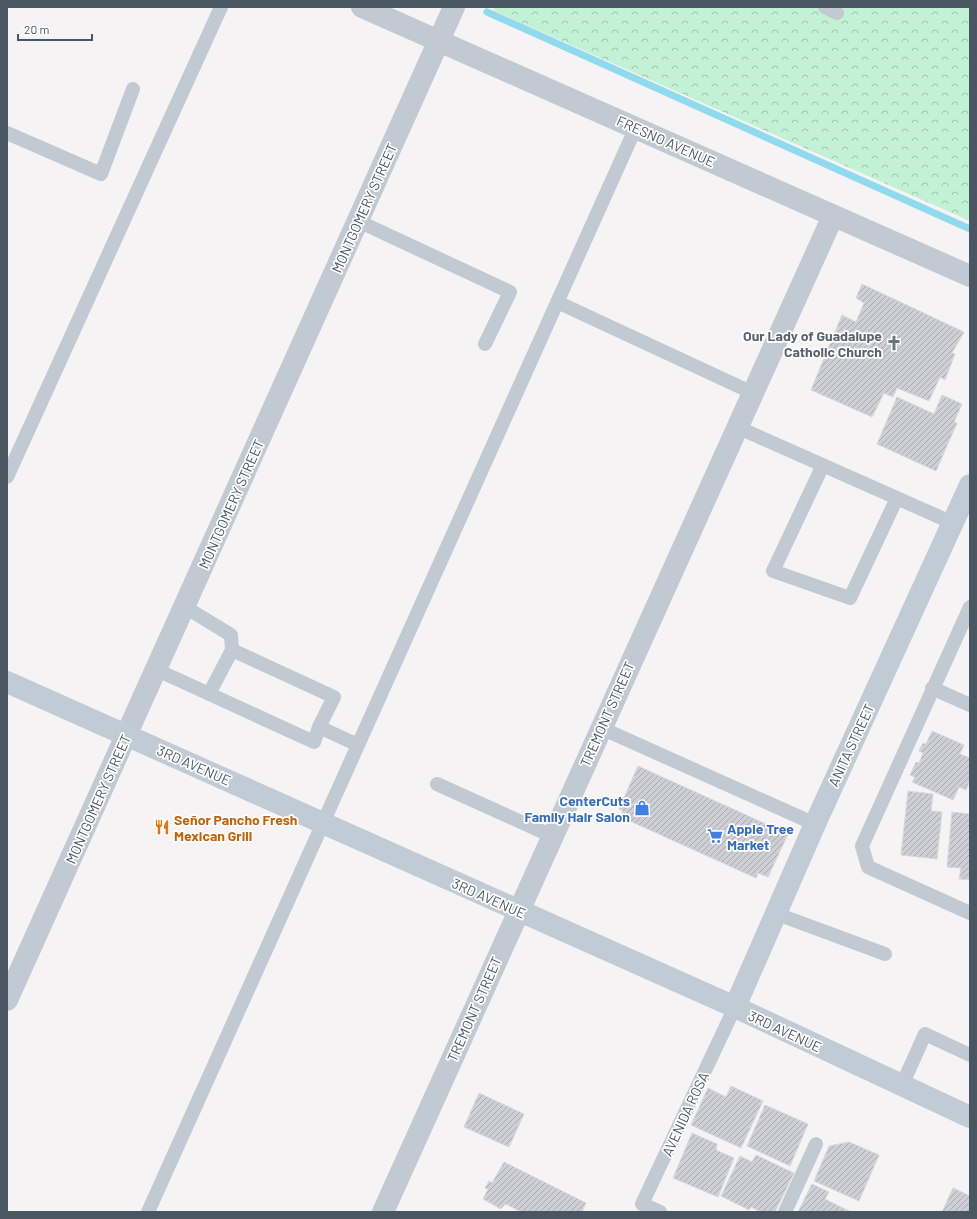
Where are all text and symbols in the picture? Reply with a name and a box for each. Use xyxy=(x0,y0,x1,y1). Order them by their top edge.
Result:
scale bar xyxy=(18,16,92,42)
text: 20 m xyxy=(24,22,50,36)
street label: FRESNO AVENUE xyxy=(614,112,718,170)
street label: MONTGOMERY STREET xyxy=(328,141,400,275)
place label: Our Lady of Guadalupe Catholic Church xyxy=(743,327,882,360)
church icon: Our Lady of Guadalupe Catholic Church xyxy=(885,334,903,352)
street label: MONTGOMERY STREET xyxy=(195,437,267,571)
street label: TREMONT STREET xyxy=(576,659,638,769)
street label: ANITA STREET xyxy=(824,701,878,789)
street label: MONTGOMERY STREET xyxy=(62,732,134,866)
street label: 3RD AVENUE xyxy=(155,741,233,789)
place label: CenterCuts Family Hair Salon xyxy=(524,792,630,825)
shop icon: CenterCuts Family Hair Salon xyxy=(633,799,651,817)
place label: Señor Pancho Fresh Mexican Grill xyxy=(174,811,297,844)
restaurant icon: Señor Pancho Fresh Mexican Grill xyxy=(153,818,171,836)
place label: Apple Tree Market xyxy=(727,820,794,853)
supermarket icon: Apple Tree Market xyxy=(706,827,724,845)
street label: 3RD AVENUE xyxy=(450,874,528,922)
street label: TREMONT STREET xyxy=(443,954,505,1064)
street label: 3RD AVENUE xyxy=(746,1007,824,1055)
street label: AVENIDA ROSA xyxy=(658,1069,712,1159)

